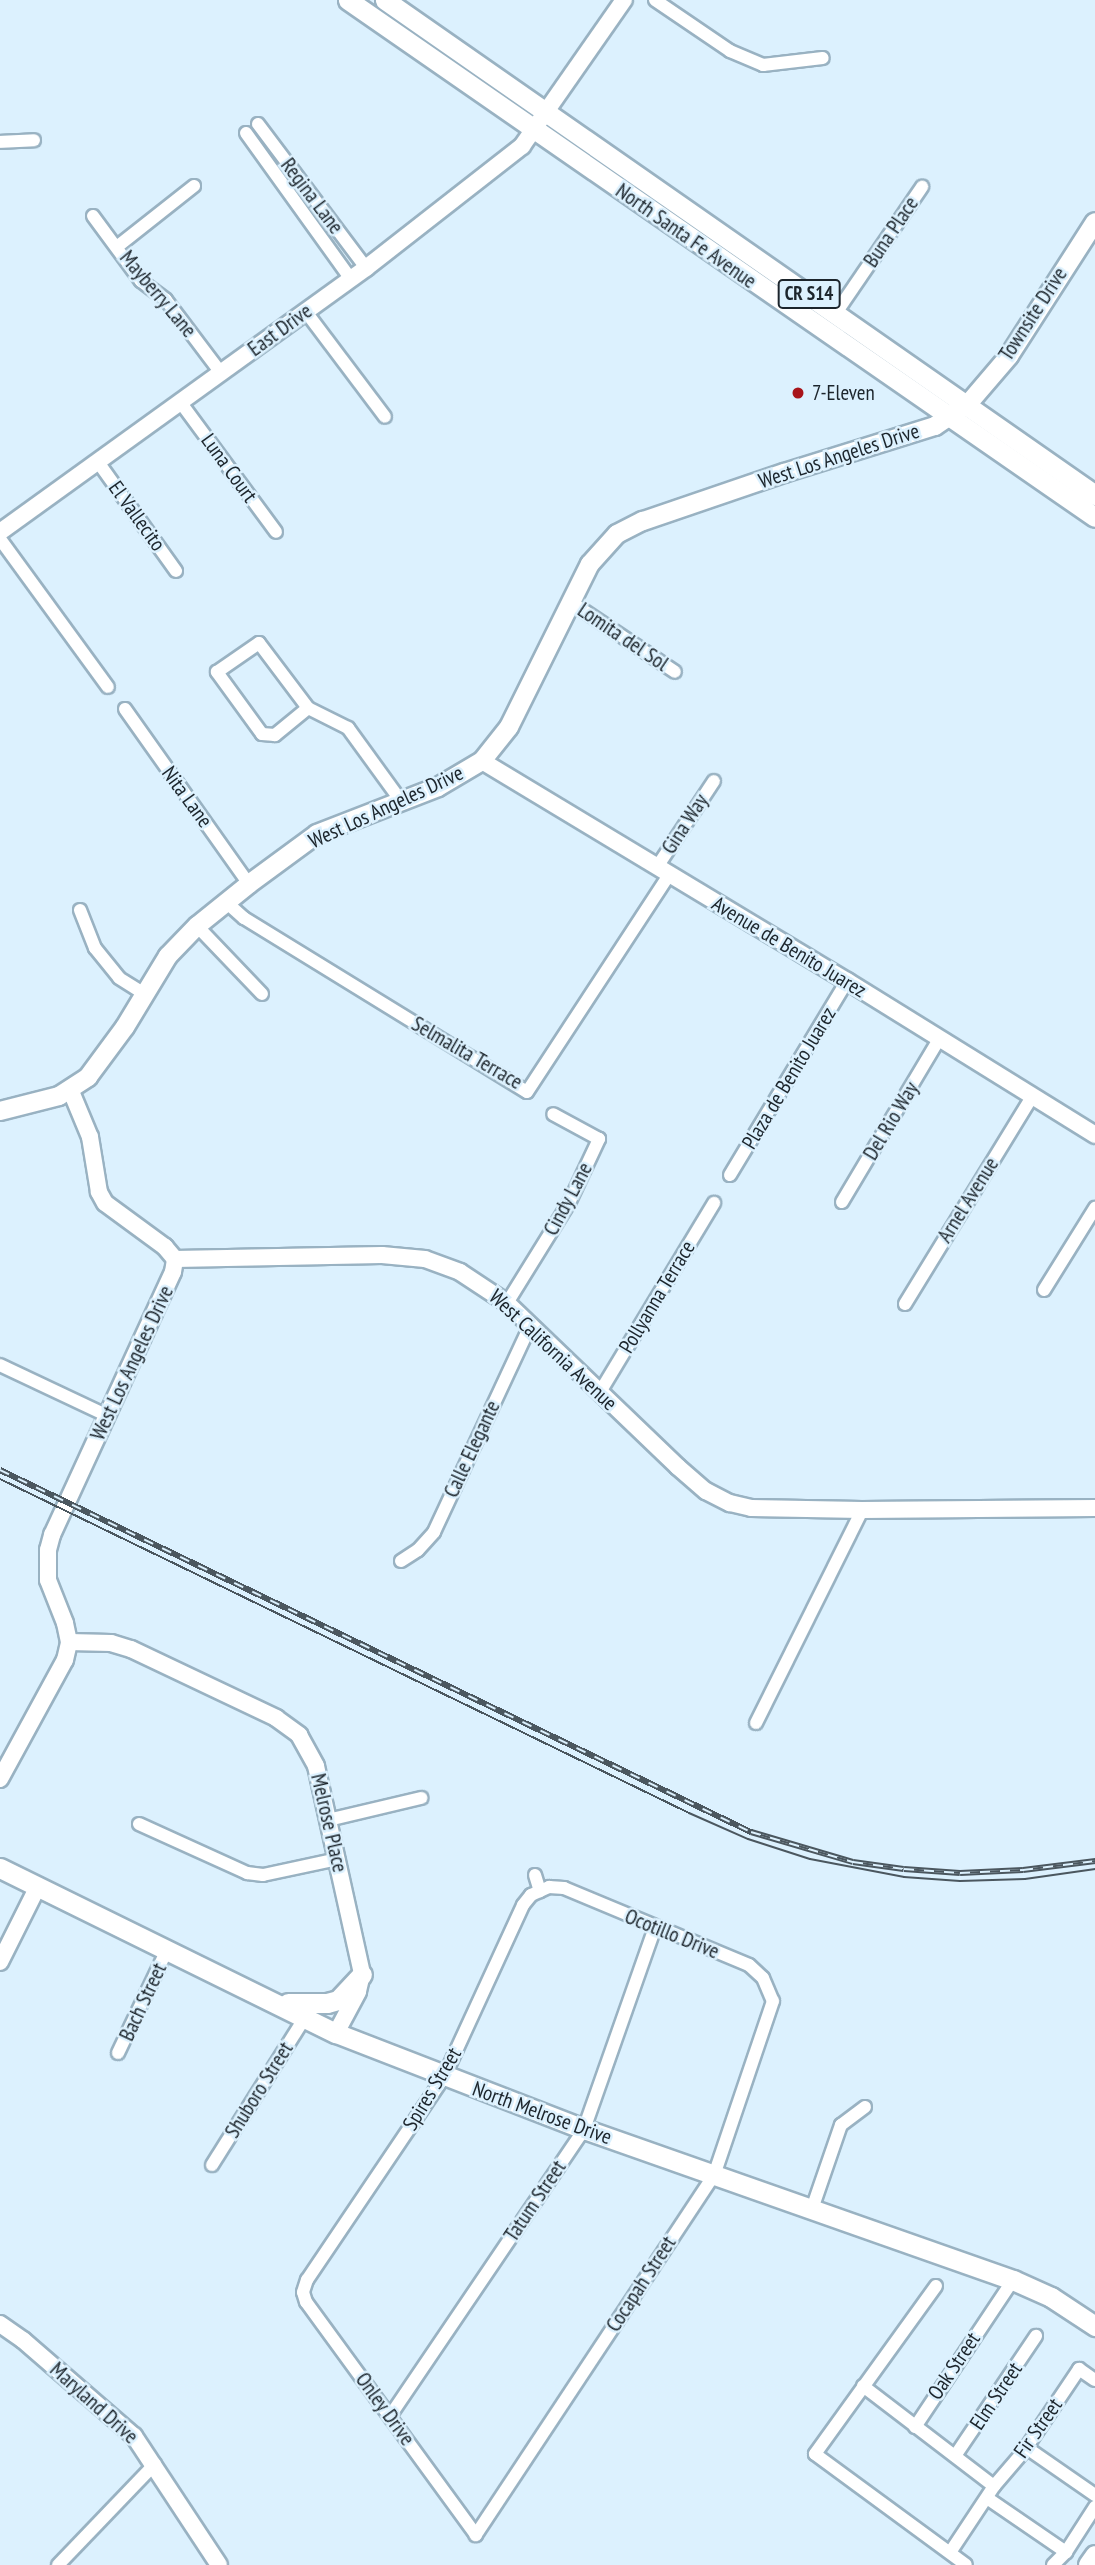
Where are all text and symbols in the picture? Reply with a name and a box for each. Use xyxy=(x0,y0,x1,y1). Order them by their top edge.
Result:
street label: Regina Lane xyxy=(275,153,349,239)
street label: North Santa Fe Avenue xyxy=(611,178,761,294)
street label: Buna Place xyxy=(858,192,924,272)
street label: Mayberry Lane xyxy=(114,245,202,343)
street label: Townsite Drive xyxy=(993,263,1073,365)
road number: CR S14 xyxy=(778,278,840,310)
street label: East Drive xyxy=(243,298,317,362)
place label: 7-Eleven xyxy=(812,380,875,406)
marker: 7-Eleven xyxy=(790,385,806,401)
street label: West Los Angeles Drive xyxy=(755,418,923,494)
street label: Luna Court xyxy=(196,429,262,507)
street label: El Vallecito xyxy=(103,476,171,556)
street label: Lomita del Sol xyxy=(573,598,673,676)
street label: West Los Angeles Drive xyxy=(305,760,467,854)
street label: Nita Lane xyxy=(156,762,218,832)
street label: Gina Way xyxy=(656,789,714,859)
street label: Avenue de Benito Juarez xyxy=(707,891,871,1003)
street label: Plaza de Benito Juarez xyxy=(737,1002,841,1154)
street label: Selmalita Terrace xyxy=(407,1011,527,1095)
street label: Del Rio Way xyxy=(858,1077,924,1165)
street label: Arnel Avenue xyxy=(932,1153,1004,1247)
street label: Cindy Lane xyxy=(538,1158,598,1240)
street label: Pollyanna Terrace xyxy=(614,1236,700,1358)
street label: West Los Angeles Drive xyxy=(85,1282,179,1444)
street label: West California Avenue xyxy=(484,1284,622,1416)
street label: Calle Elegante xyxy=(439,1397,505,1501)
street label: Melrose Place xyxy=(305,1771,353,1875)
street label: Ocotillo Drive xyxy=(621,1904,723,1964)
street label: Bach Street xyxy=(114,1959,172,2045)
street label: Shuboro Street xyxy=(220,2037,298,2143)
street label: Spires Street xyxy=(397,2043,467,2135)
street label: North Melrose Drive xyxy=(469,2076,615,2150)
street label: Tatum Street xyxy=(499,2156,571,2246)
street label: Cocapah Street xyxy=(601,2232,681,2336)
street label: Oak Street xyxy=(922,2327,986,2405)
street label: Maryland Drive xyxy=(45,2357,143,2449)
street label: Elm Street xyxy=(964,2358,1028,2434)
street label: Onley Drive xyxy=(350,2367,420,2451)
street label: Fir Street xyxy=(1008,2393,1068,2463)

